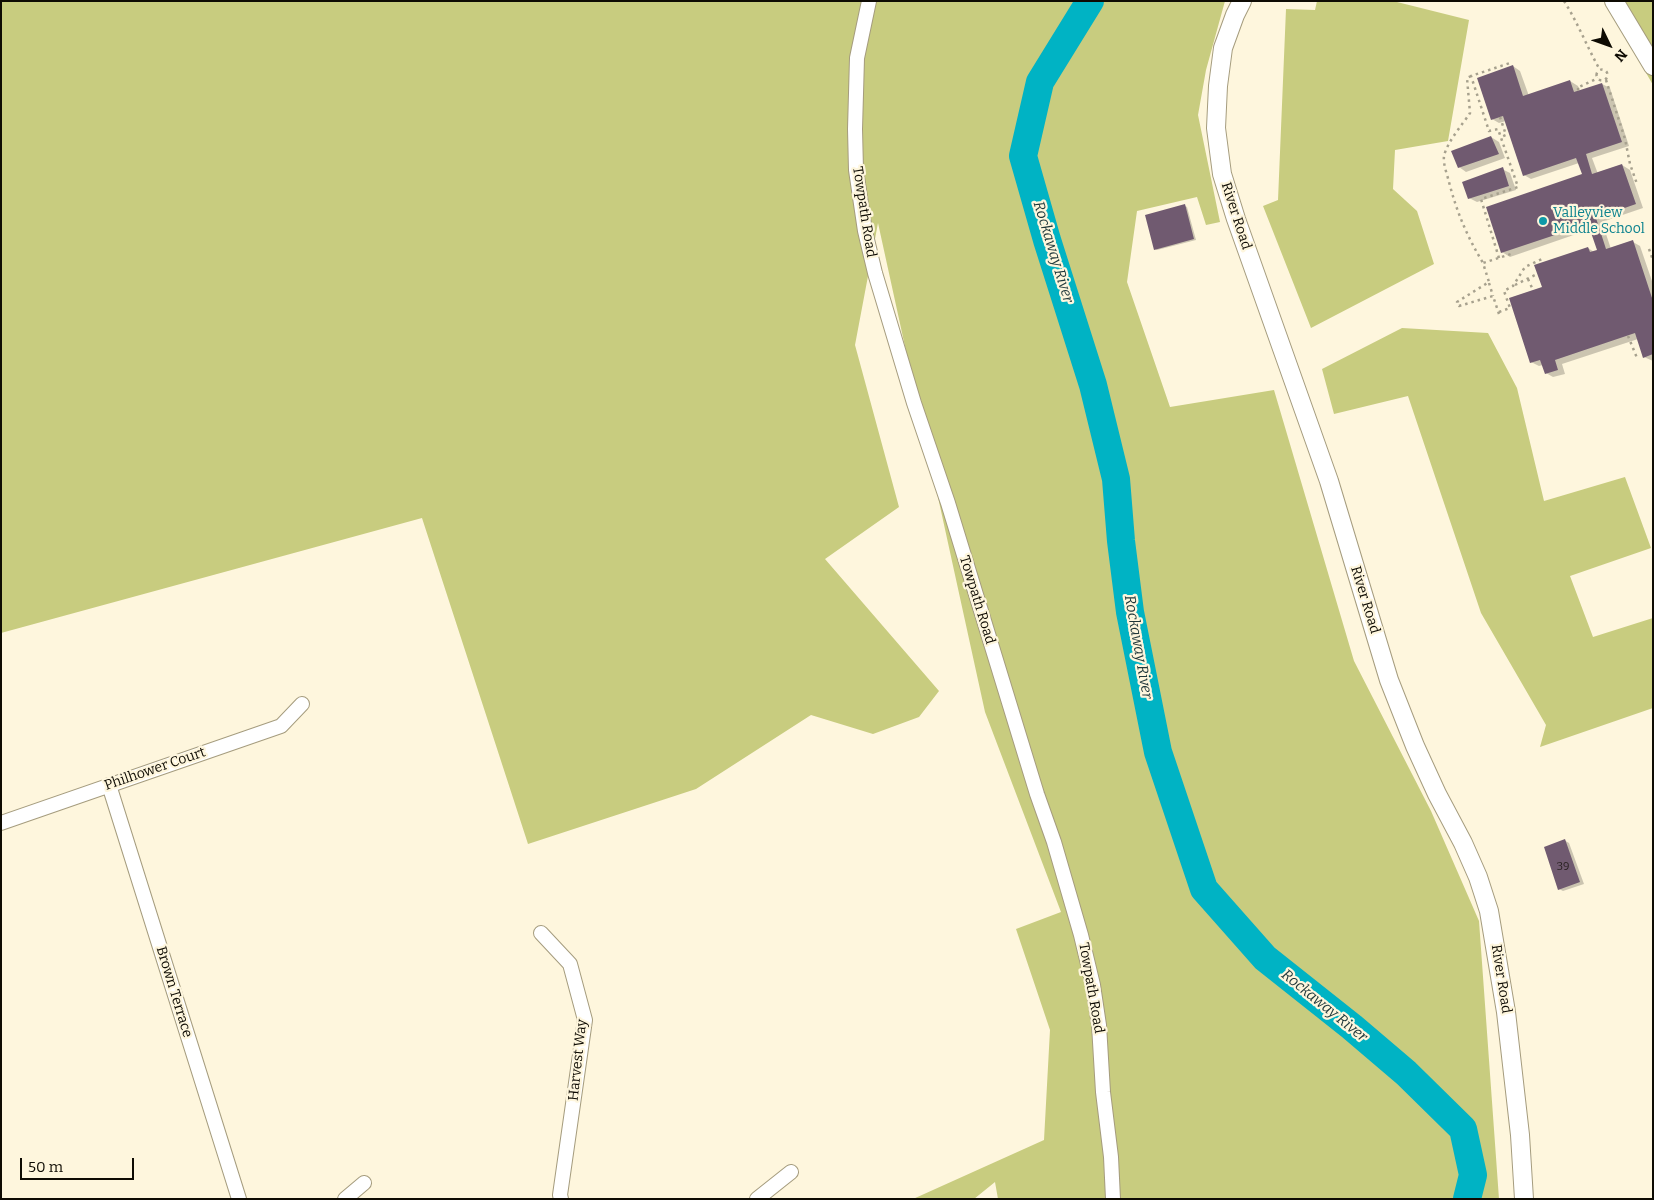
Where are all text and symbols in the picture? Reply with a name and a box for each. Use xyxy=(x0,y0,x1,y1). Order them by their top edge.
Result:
north arrow xyxy=(1584,20,1634,70)
text: N xyxy=(1611,46,1630,65)
street label: Towpath Road xyxy=(849,165,879,259)
street label: River Road xyxy=(1217,180,1255,252)
water label: Rockaway River xyxy=(1029,199,1077,305)
place label: Valleyview Middle School xyxy=(1553,205,1645,238)
marker: Valleyview Middle School xyxy=(1537,215,1549,227)
street label: Towpath Road xyxy=(956,554,998,646)
street label: River Road xyxy=(1347,564,1383,636)
water label: Rockaway River xyxy=(1120,594,1156,700)
street label: Philhower Court xyxy=(102,744,208,794)
house number: 39 xyxy=(1557,860,1569,874)
street label: Towpath Road xyxy=(1075,941,1107,1035)
street label: River Road xyxy=(1487,943,1515,1015)
street label: Brown Terrace xyxy=(152,944,196,1040)
water label: Rockaway River xyxy=(1277,966,1371,1046)
street label: Harvest Way xyxy=(565,1018,591,1102)
scale bar xyxy=(22,1148,136,1180)
text: 50 m xyxy=(28,1158,63,1176)

